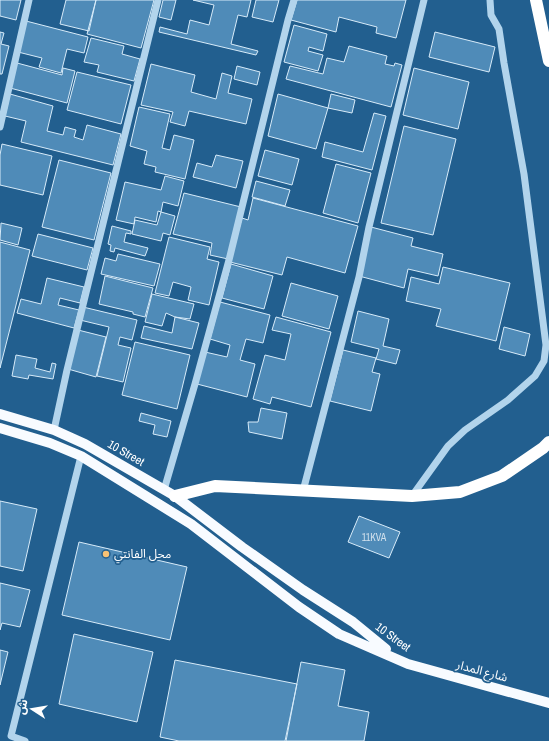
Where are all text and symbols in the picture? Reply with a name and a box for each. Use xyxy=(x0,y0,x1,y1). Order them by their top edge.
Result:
street label: 10 Street xyxy=(105,436,148,470)
house number: 11KVA xyxy=(362,531,387,544)
place label: محل الفانتي xyxy=(114,546,171,564)
marker: محل الفانتي xyxy=(101,549,111,559)
street label: 10 Street xyxy=(372,619,414,655)
street label: شارع المدار xyxy=(453,656,510,687)
north arrow xyxy=(12,689,52,729)
text: ش xyxy=(14,698,31,716)

